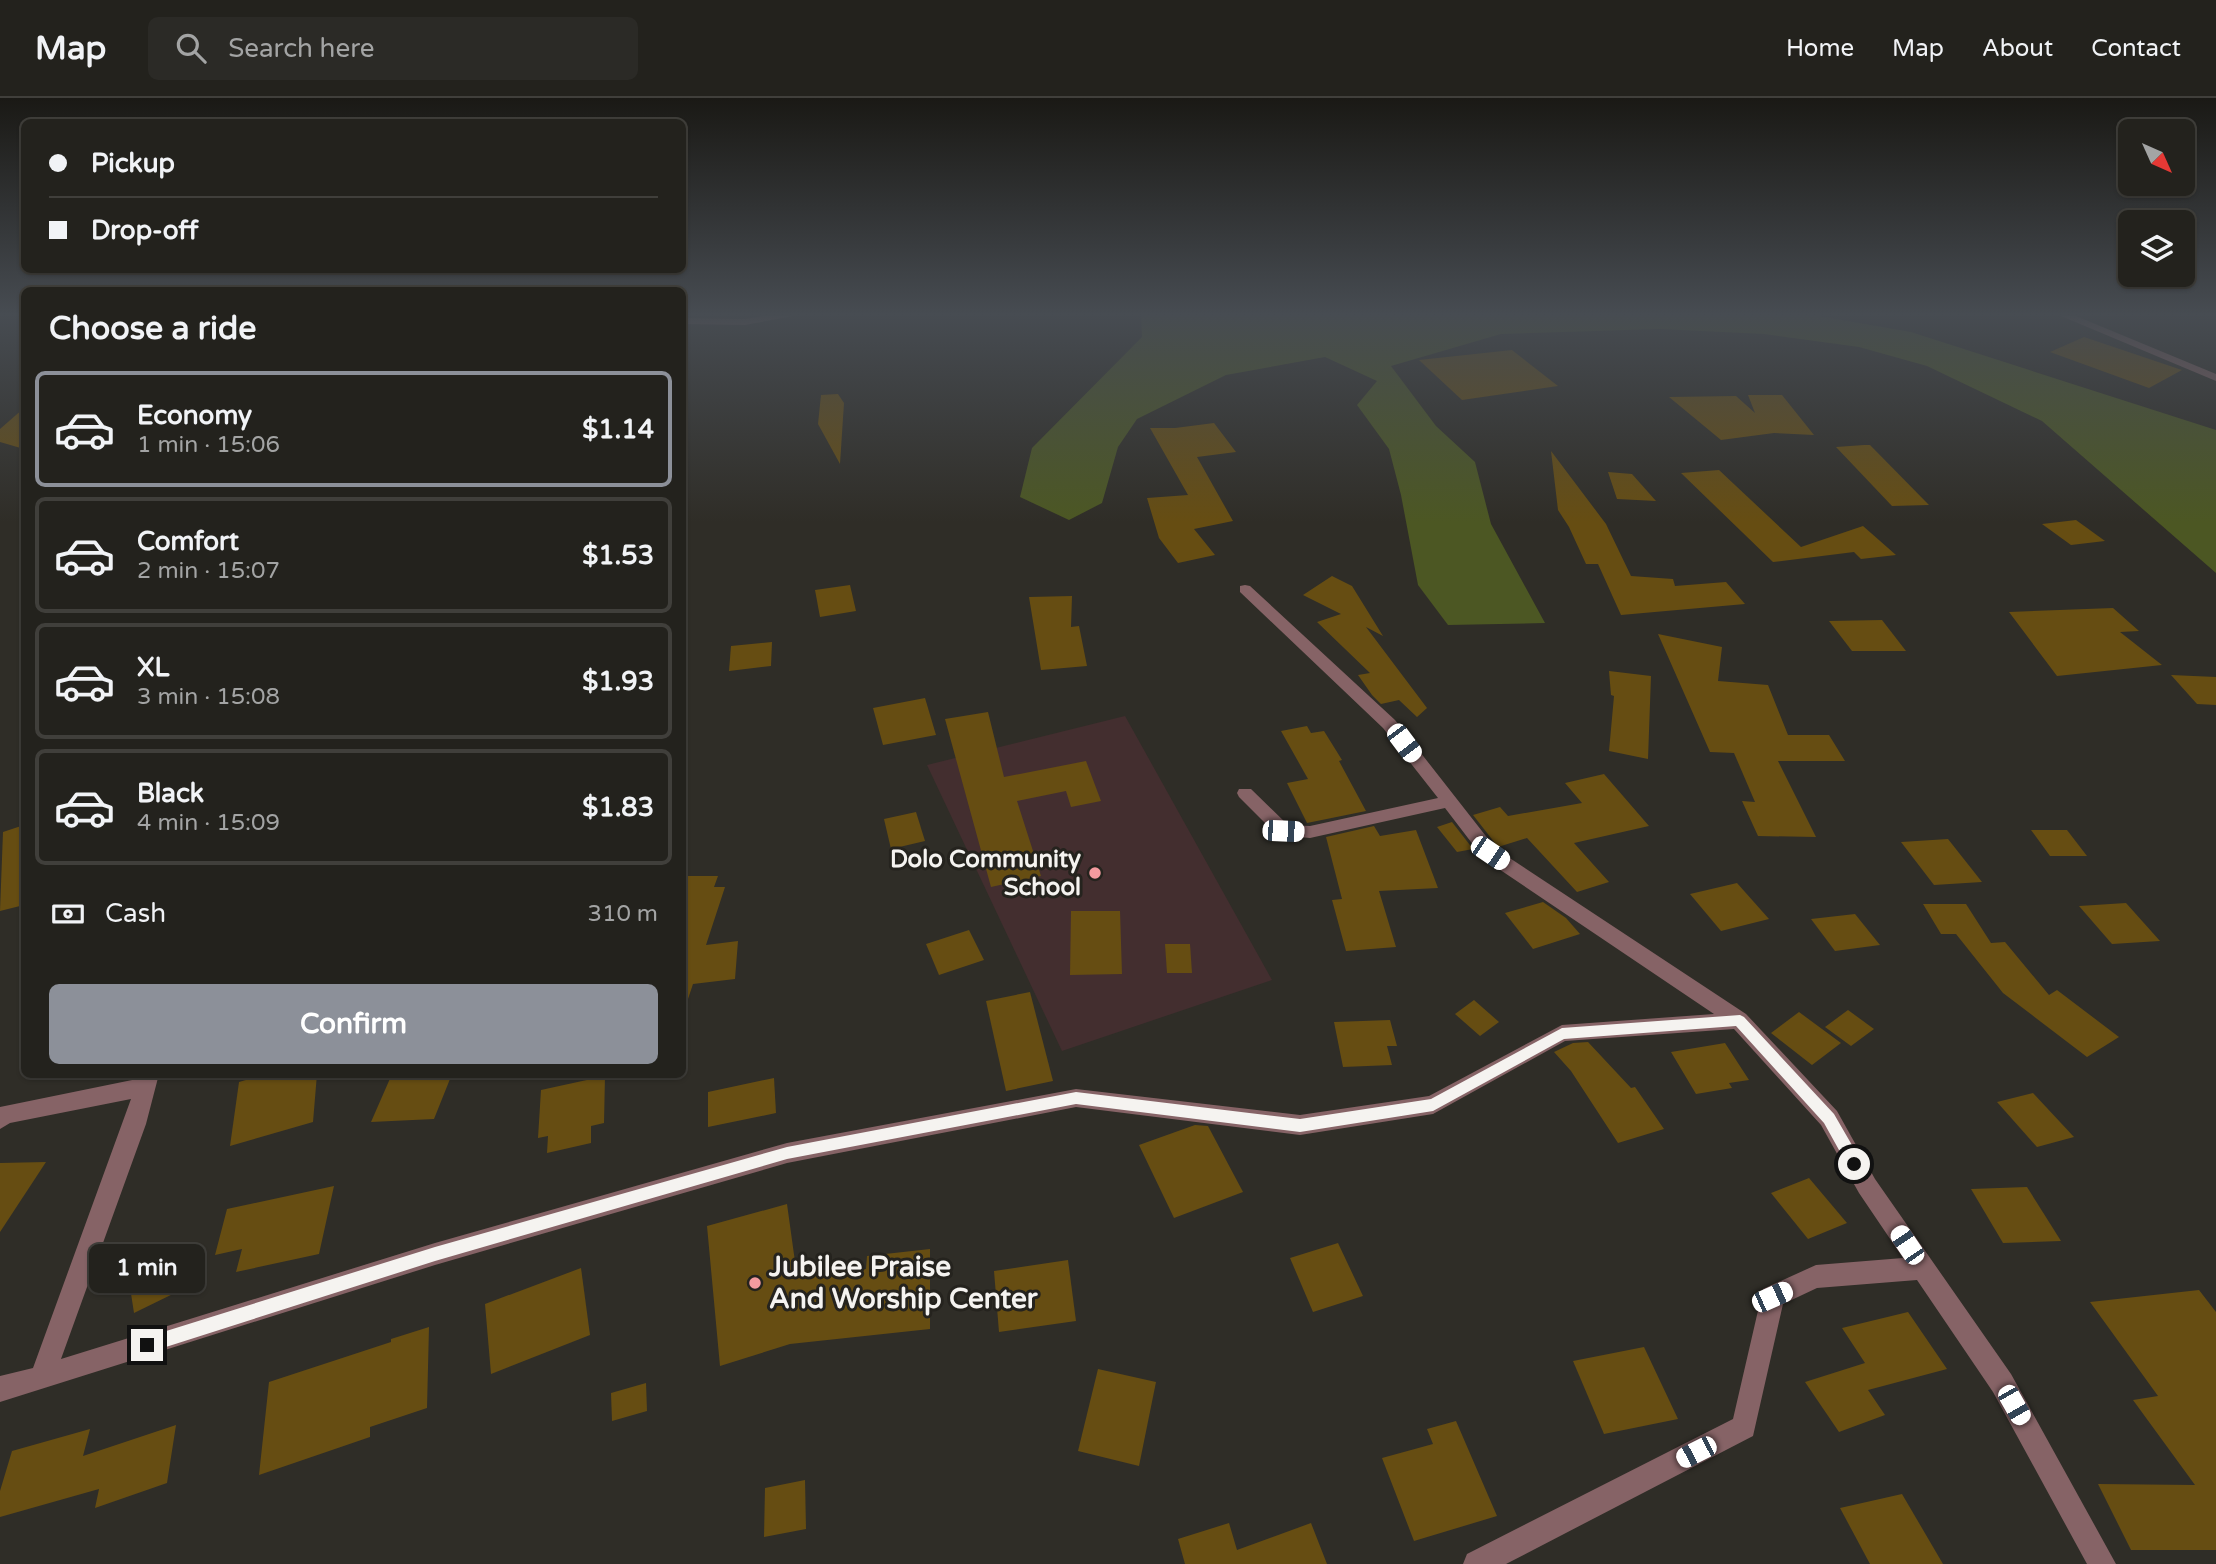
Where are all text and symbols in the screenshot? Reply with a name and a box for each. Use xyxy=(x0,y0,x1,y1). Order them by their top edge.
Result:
search box xyxy=(148,17,638,80)
text: Map xyxy=(35,29,106,68)
icon: search xyxy=(172,29,210,67)
text: Search here xyxy=(228,33,374,64)
text: Home xyxy=(1786,34,1854,63)
text: Map xyxy=(1892,34,1944,63)
text: About xyxy=(1982,34,2053,63)
text: Contact xyxy=(2091,34,2181,63)
north arrow xyxy=(2118,119,2194,196)
map controls xyxy=(2118,119,2195,287)
text: Pickup xyxy=(91,148,175,179)
button: layers xyxy=(2118,210,2195,287)
text: Drop-off xyxy=(91,215,198,246)
text: Choose a ride xyxy=(49,310,256,348)
icon: car xyxy=(53,398,116,461)
text: Economy xyxy=(137,400,252,431)
text: $1.14 xyxy=(582,414,654,445)
text: 1 min · 15:06 xyxy=(137,431,280,459)
icon: car xyxy=(53,524,116,587)
text: Comfort xyxy=(137,526,239,557)
text: $1.53 xyxy=(582,540,654,571)
text: 2 min · 15:07 xyxy=(137,557,280,585)
icon: car xyxy=(53,650,116,713)
text: XL xyxy=(137,652,169,683)
text: $1.93 xyxy=(582,666,654,697)
text: 3 min · 15:08 xyxy=(137,683,280,711)
car xyxy=(1383,720,1426,766)
icon: car xyxy=(53,776,116,839)
text: Black xyxy=(137,778,204,809)
text: $1.83 xyxy=(582,792,654,823)
text: 4 min · 15:09 xyxy=(137,809,280,837)
car xyxy=(1262,820,1305,842)
car xyxy=(1467,833,1514,873)
place label: Dolo Community School xyxy=(890,845,1081,902)
marker: Dolo Community School xyxy=(1087,865,1103,881)
icon: cash xyxy=(49,895,87,933)
text: Cash xyxy=(105,898,166,929)
text: 310 m xyxy=(588,900,658,928)
button: Confirm xyxy=(49,984,658,1064)
route start xyxy=(1838,1148,1870,1180)
car xyxy=(1887,1222,1928,1268)
callout: 1 min xyxy=(89,1244,205,1292)
place label: Jubilee Praise And Worship Center xyxy=(768,1250,1039,1316)
text: 1 min xyxy=(116,1254,178,1282)
marker: Jubilee Praise And Worship Center xyxy=(747,1275,763,1291)
car xyxy=(1749,1279,1796,1315)
route end xyxy=(131,1329,163,1361)
car xyxy=(1995,1382,2034,1428)
car xyxy=(1673,1433,1720,1471)

